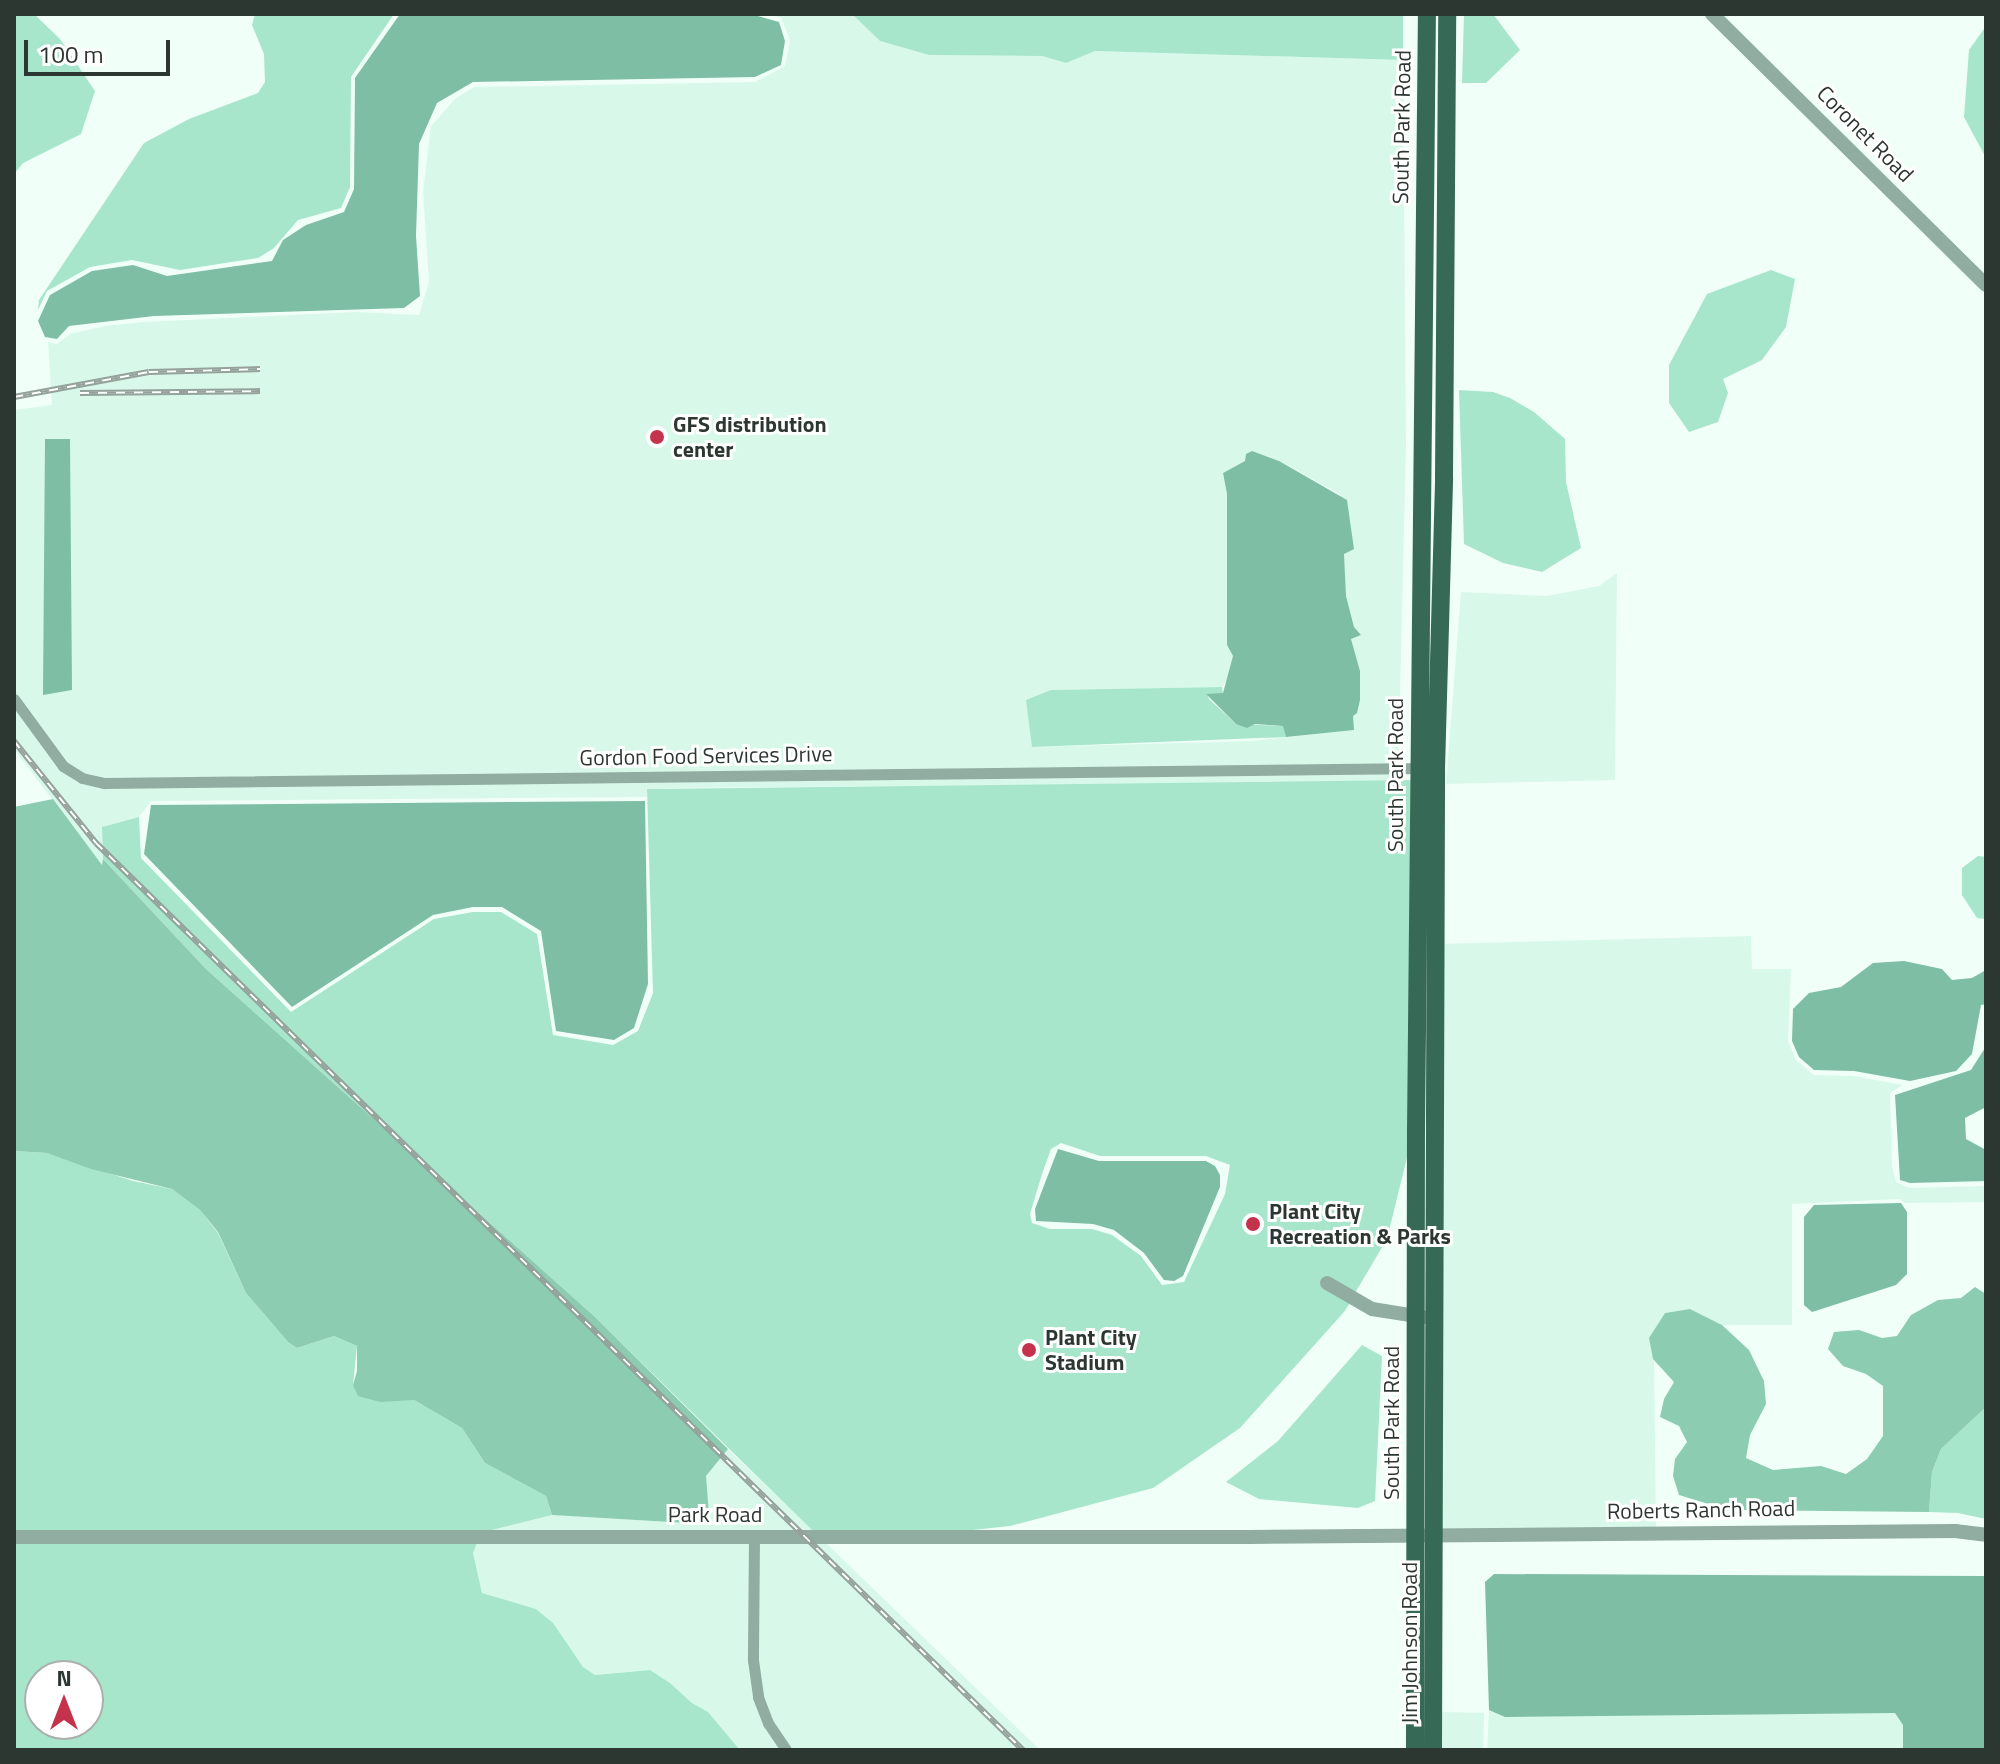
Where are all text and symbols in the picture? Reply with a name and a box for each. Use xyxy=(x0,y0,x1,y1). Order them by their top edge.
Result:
scale bar xyxy=(28,24,174,74)
text: 100 m xyxy=(38,36,104,72)
street label: South Park Road xyxy=(1387,50,1417,204)
street label: Coronet Road xyxy=(1811,80,1919,188)
place label: GFS distribution center xyxy=(673,411,827,462)
marker: GFS distribution center xyxy=(648,428,666,446)
street label: South Park Road xyxy=(1383,698,1409,852)
street label: Gordon Food Services Drive xyxy=(579,741,833,771)
place label: Plant City Recreation & Parks xyxy=(1269,1198,1451,1250)
marker: Plant City Recreation & Parks xyxy=(1244,1215,1262,1233)
place label: Plant City Stadium xyxy=(1045,1324,1137,1376)
marker: Plant City Stadium xyxy=(1020,1341,1038,1359)
street label: South Park Road xyxy=(1379,1346,1405,1500)
street label: Roberts Ranch Road xyxy=(1607,1495,1795,1525)
street label: Park Road xyxy=(668,1502,762,1528)
street label: Jim Johnson Road xyxy=(1397,1562,1423,1724)
north arrow xyxy=(24,1660,104,1740)
text: N xyxy=(56,1661,72,1695)

